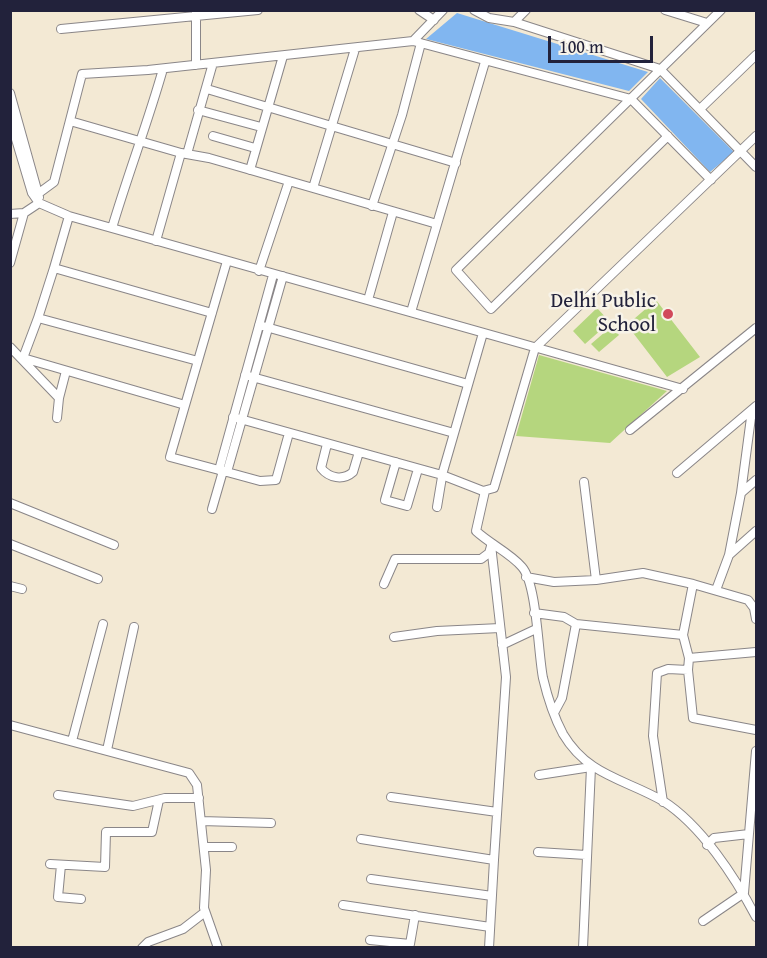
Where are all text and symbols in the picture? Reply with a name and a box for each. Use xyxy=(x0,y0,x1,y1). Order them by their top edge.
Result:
scale bar xyxy=(551,24,656,62)
text: 100 m xyxy=(559,33,604,60)
place label: Delhi Public School xyxy=(551,289,656,339)
marker: Delhi Public School xyxy=(661,307,675,321)

